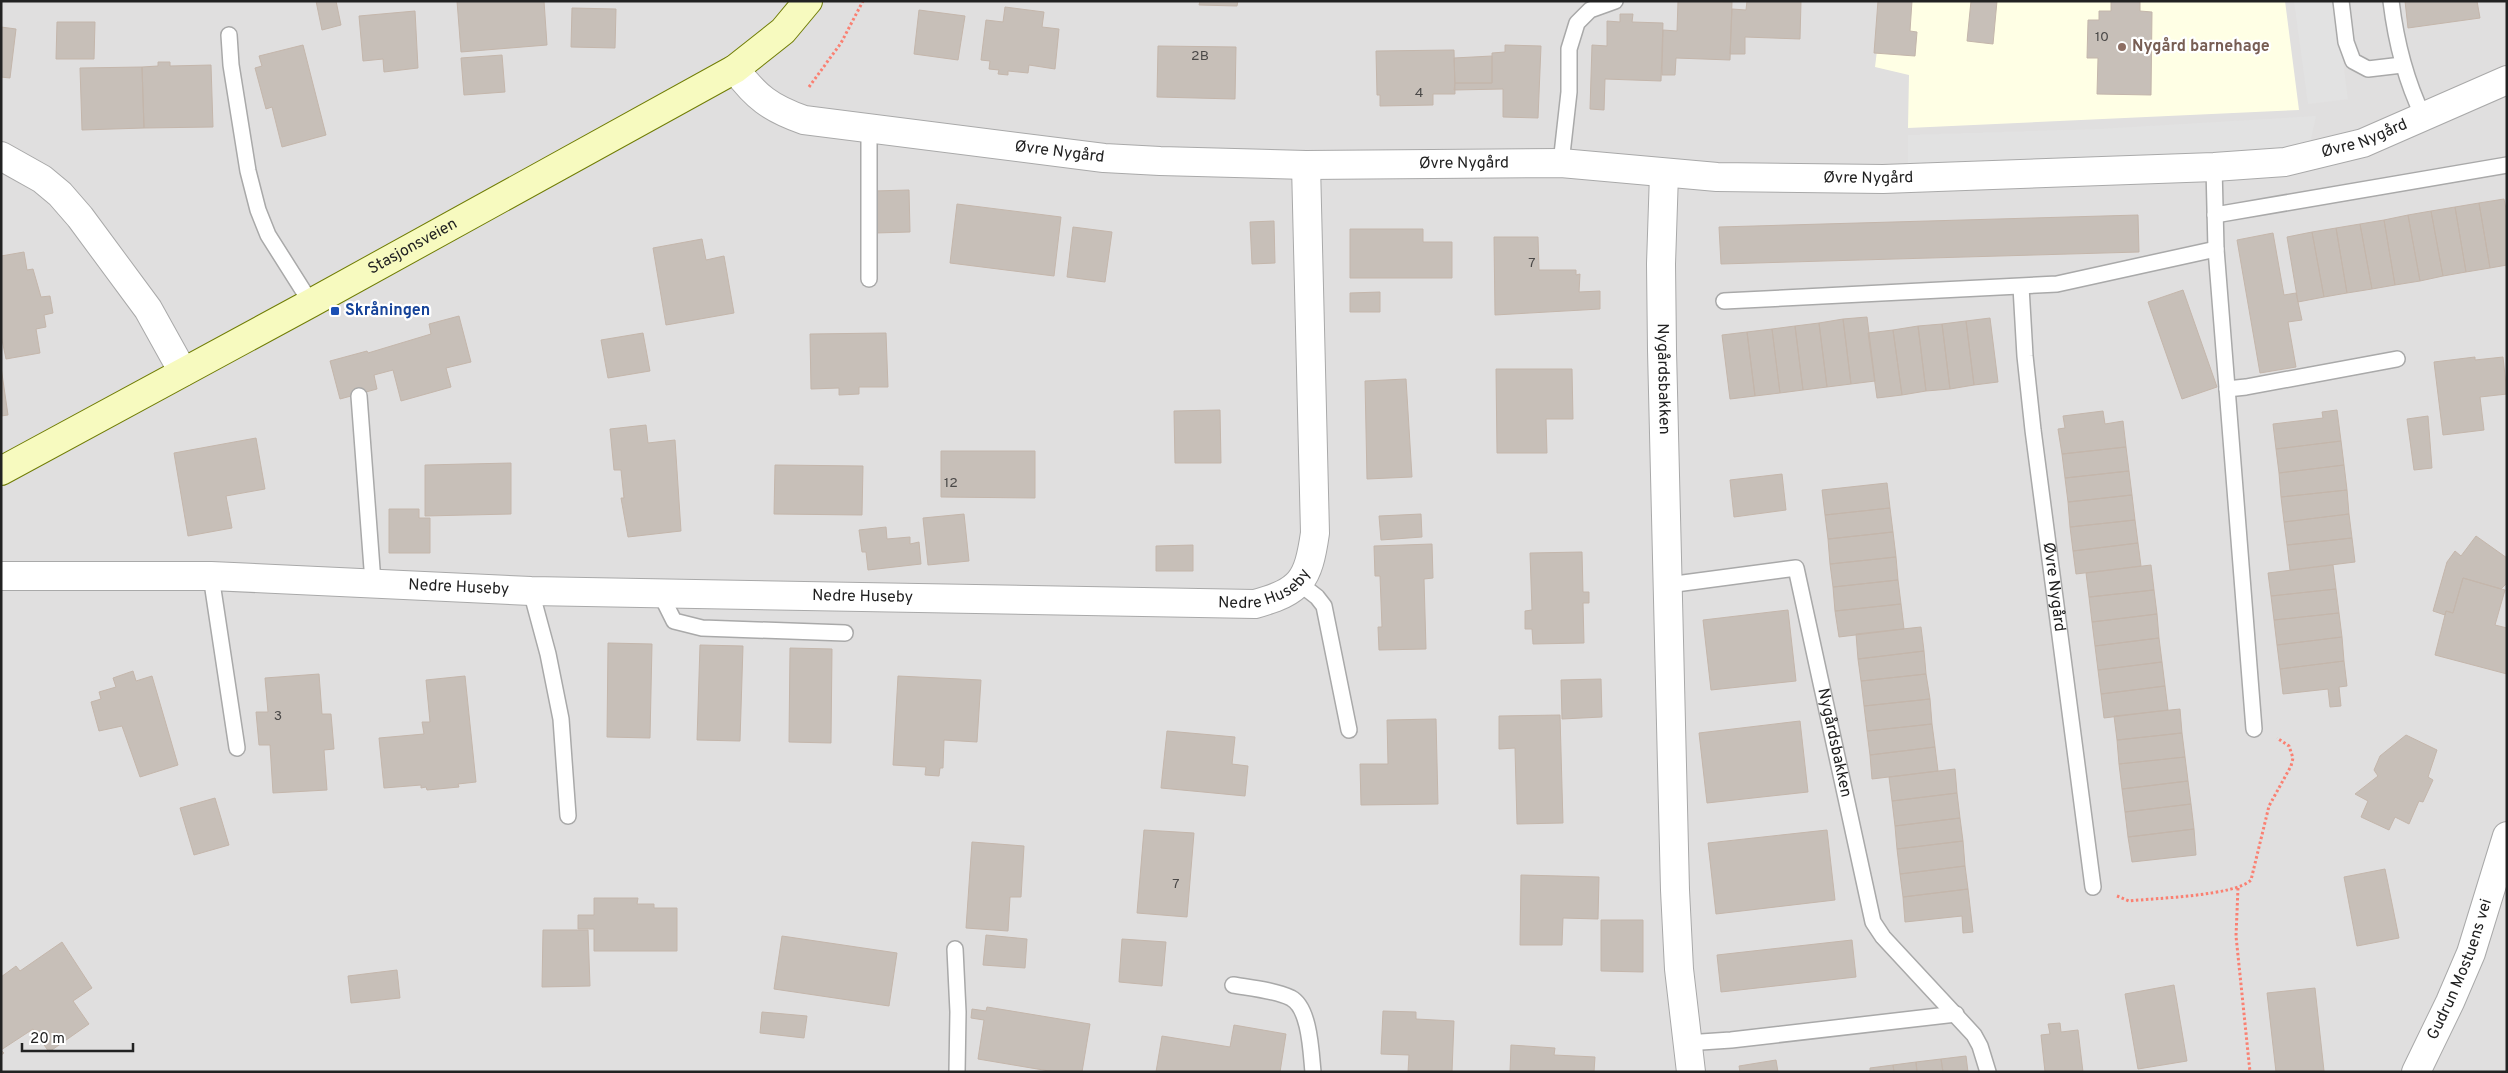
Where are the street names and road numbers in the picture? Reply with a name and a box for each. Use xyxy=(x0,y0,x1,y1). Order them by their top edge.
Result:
street label: Øvre Nygård xyxy=(2319,115,2411,163)
street label: Øvre Nygård xyxy=(1014,137,1105,168)
street label: Øvre Nygård xyxy=(1419,153,1509,174)
street label: Øvre Nygård xyxy=(1823,168,1914,189)
street label: Stasjonsveien xyxy=(365,214,461,279)
street label: Nygårdsbakken xyxy=(1652,323,1674,435)
street label: Øvre Nygård xyxy=(2038,541,2069,633)
street label: Nedre Huseby xyxy=(1218,566,1315,614)
street label: Nedre Huseby xyxy=(408,575,510,600)
street label: Nedre Huseby xyxy=(812,586,913,608)
street label: Nygårdsbakken xyxy=(1812,686,1856,799)
street label: Gudrun Mostuens vei xyxy=(2423,896,2497,1043)

